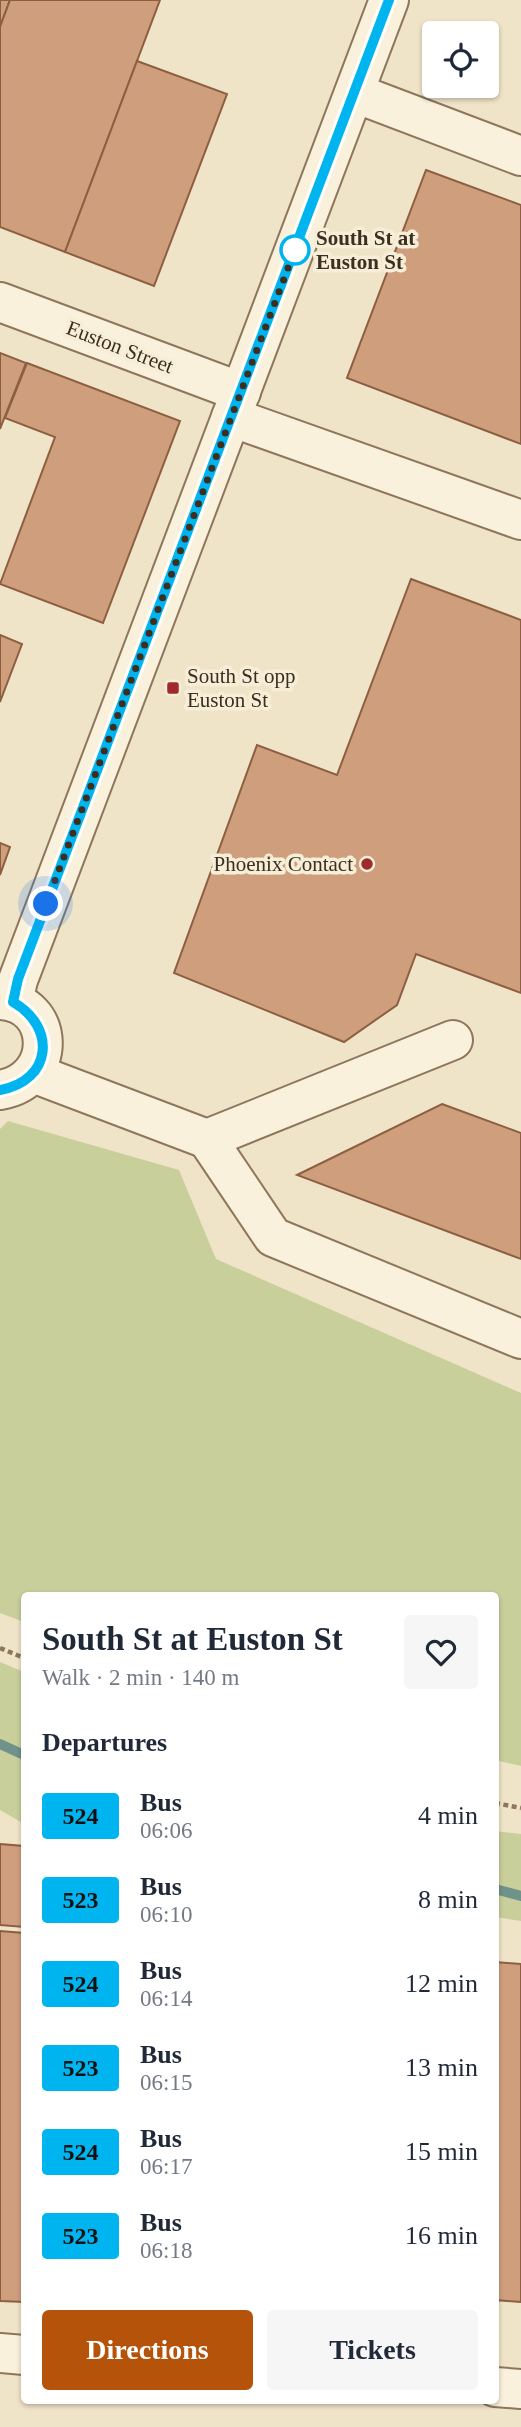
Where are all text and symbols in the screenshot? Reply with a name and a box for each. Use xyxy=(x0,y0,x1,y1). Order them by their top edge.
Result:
map controls xyxy=(422,21,499,98)
button: locate xyxy=(422,21,499,98)
place label: South St at Euston St xyxy=(316,226,415,274)
marker: South St at Euston St xyxy=(280,235,310,265)
street label: Euston Street xyxy=(63,316,177,378)
place label: South St opp Euston St xyxy=(187,664,296,712)
marker: South St opp Euston St xyxy=(165,680,181,696)
place label: Phoenix Contact xyxy=(214,852,353,876)
marker: Phoenix Contact xyxy=(359,856,375,872)
your location xyxy=(28,886,63,921)
button: heart xyxy=(404,1615,478,1689)
text: South St at Euston St xyxy=(42,1621,343,1657)
text: Walk · 2 min · 140 m xyxy=(42,1665,239,1690)
text: Departures xyxy=(42,1728,167,1757)
text: Bus xyxy=(140,1788,182,1817)
text: 4 min xyxy=(418,1801,478,1830)
text: 524 xyxy=(63,1803,99,1829)
text: 06:06 xyxy=(140,1818,192,1843)
text: Bus xyxy=(140,1872,182,1901)
text: 8 min xyxy=(418,1885,478,1914)
text: 523 xyxy=(63,1887,99,1913)
text: 06:10 xyxy=(140,1902,192,1927)
text: Bus xyxy=(140,1956,182,1985)
text: 12 min xyxy=(405,1969,478,1998)
text: 524 xyxy=(63,1971,99,1997)
text: 06:14 xyxy=(140,1986,192,2011)
text: Bus xyxy=(140,2040,182,2069)
text: 13 min xyxy=(405,2053,478,2082)
text: 523 xyxy=(63,2055,99,2081)
text: 06:15 xyxy=(140,2070,192,2095)
text: Bus xyxy=(140,2124,182,2153)
text: 15 min xyxy=(405,2137,478,2166)
text: 524 xyxy=(63,2139,99,2165)
text: 06:17 xyxy=(140,2154,192,2179)
text: Bus xyxy=(140,2208,182,2237)
text: 16 min xyxy=(405,2221,478,2250)
text: 523 xyxy=(63,2223,99,2249)
text: 06:18 xyxy=(140,2238,192,2263)
button: Directions xyxy=(42,2310,253,2390)
button: Tickets xyxy=(267,2310,478,2390)

